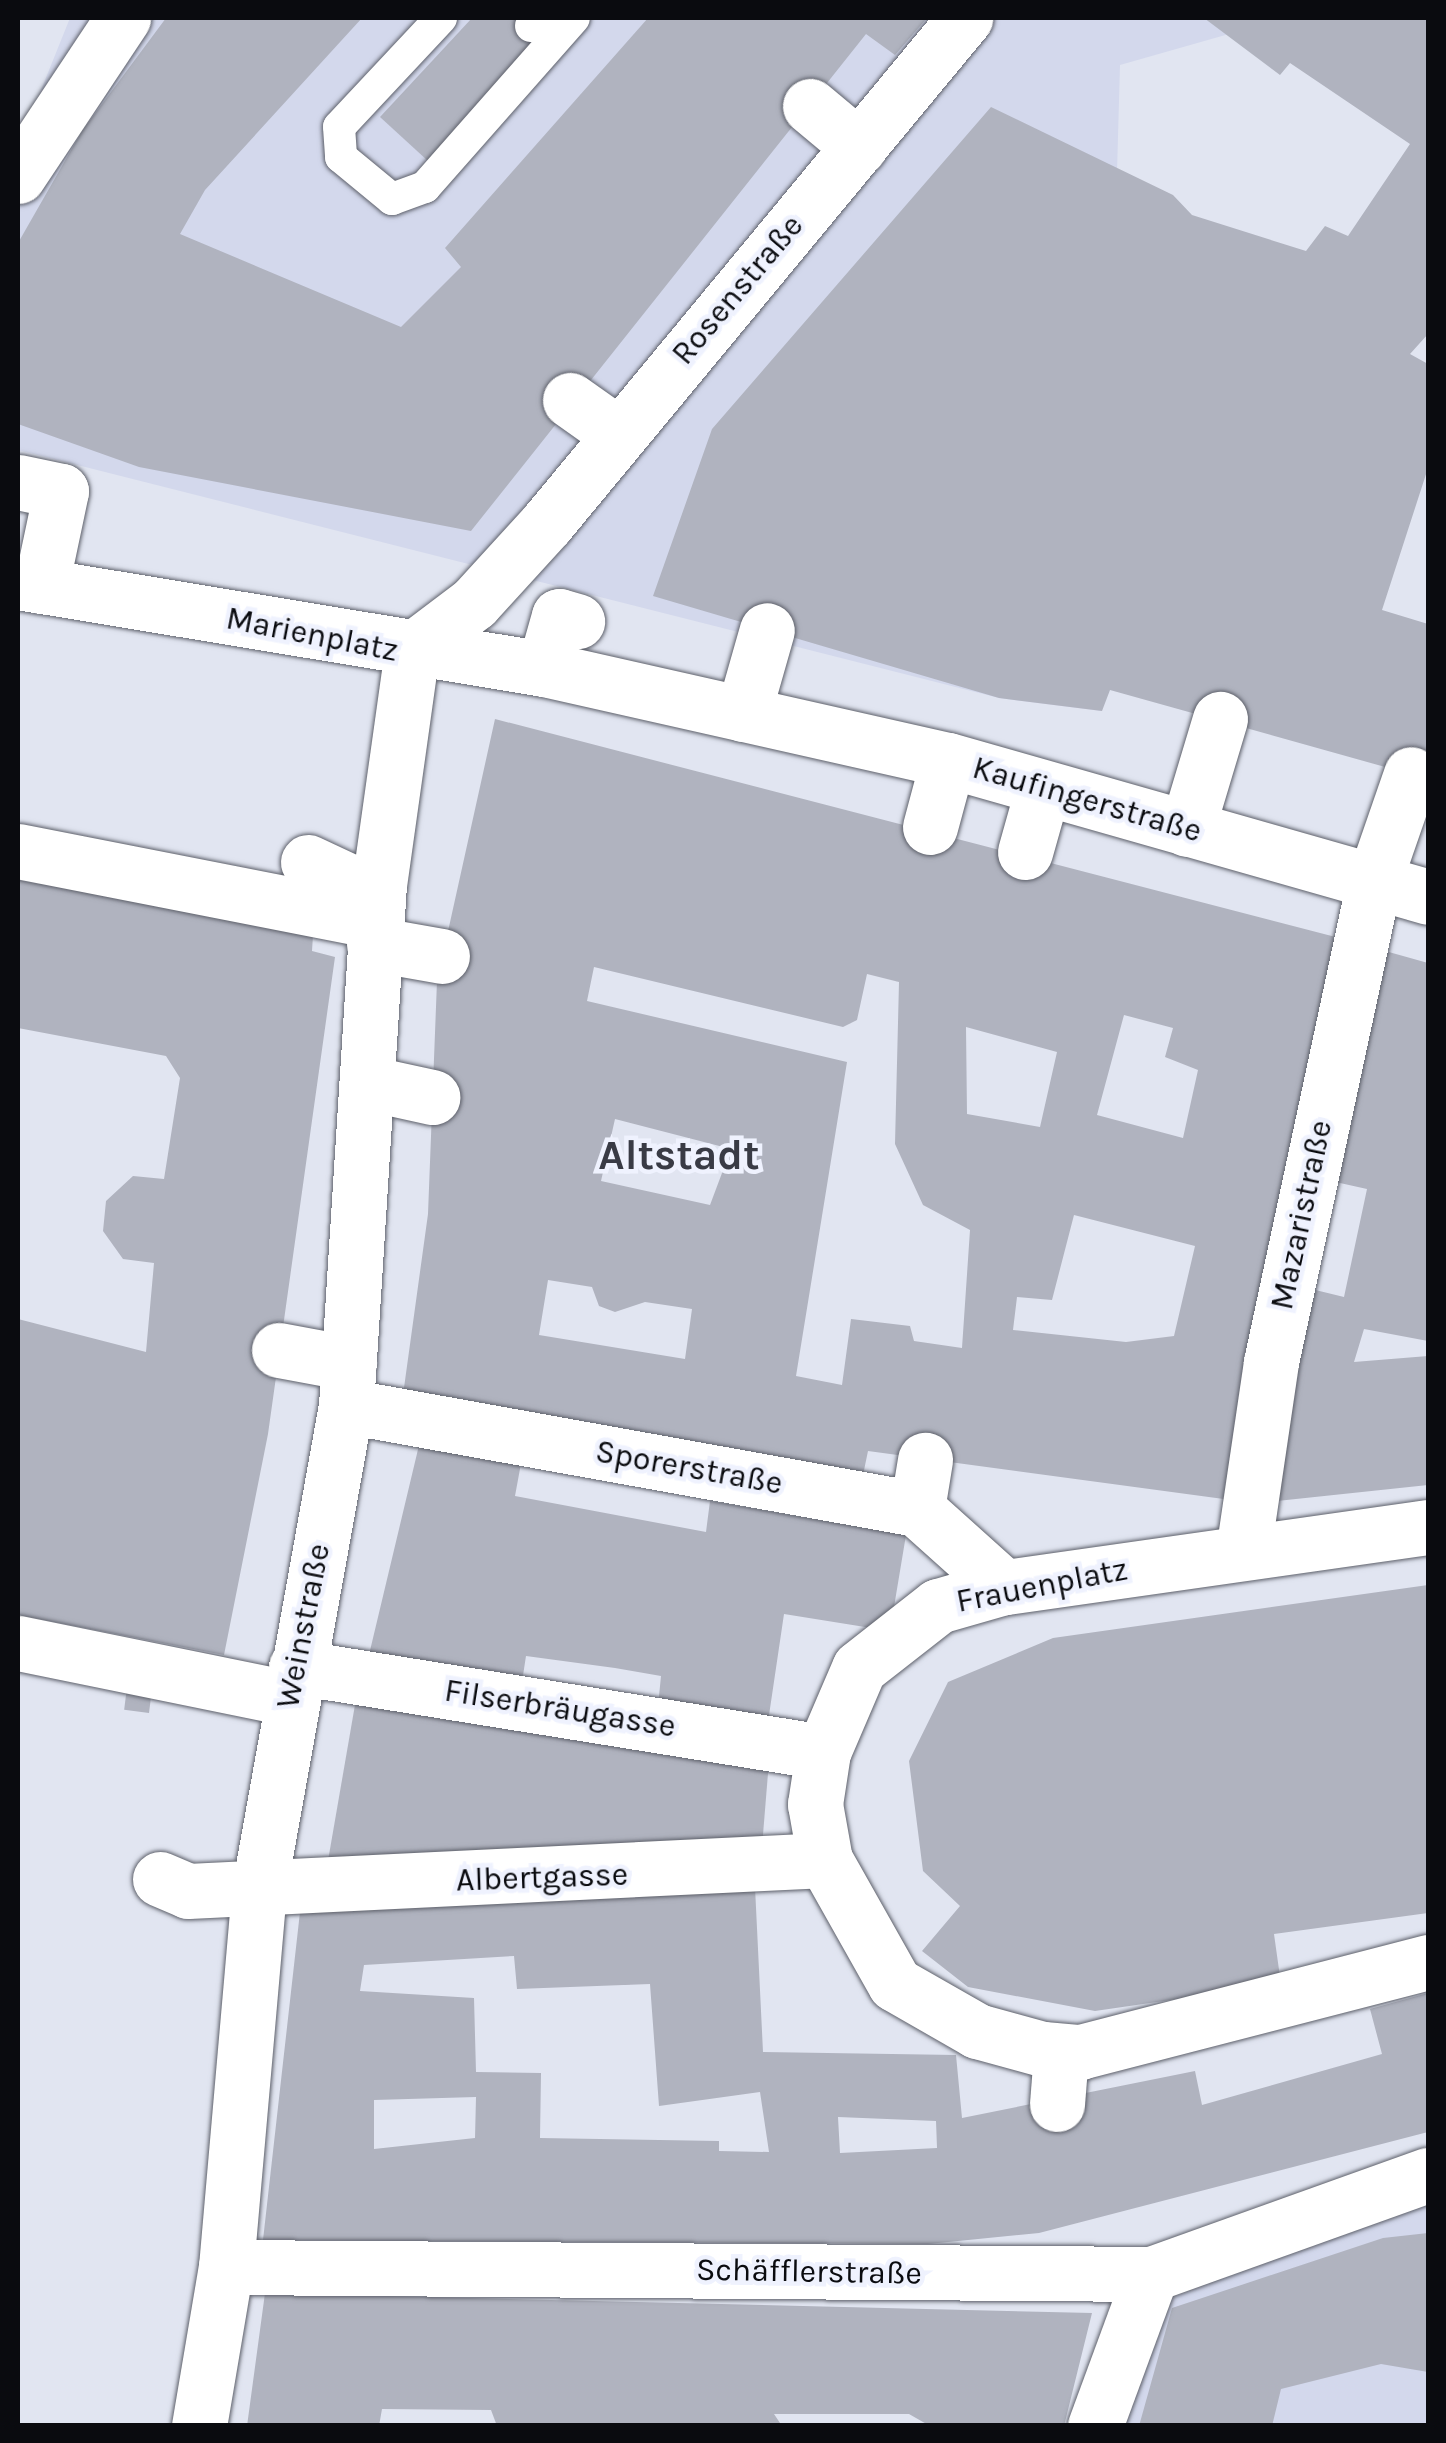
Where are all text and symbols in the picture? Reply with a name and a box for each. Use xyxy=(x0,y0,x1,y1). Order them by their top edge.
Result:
street label: Rosenstraße xyxy=(664,207,812,373)
street label: Marienplatz xyxy=(223,600,401,670)
street label: Kaufingerstraße xyxy=(968,749,1206,851)
street label: Mazaristraße xyxy=(1263,1117,1341,1313)
district label: Altstadt xyxy=(598,1130,760,1180)
street label: Sporerstraße xyxy=(593,1433,785,1503)
street label: Weinstraße xyxy=(269,1540,339,1712)
street label: Frauenplatz xyxy=(953,1551,1131,1621)
street label: Filserbräugasse xyxy=(442,1672,678,1746)
street label: Albertgasse xyxy=(455,1856,629,1900)
street label: Schäfflerstraße xyxy=(696,2251,922,2293)

